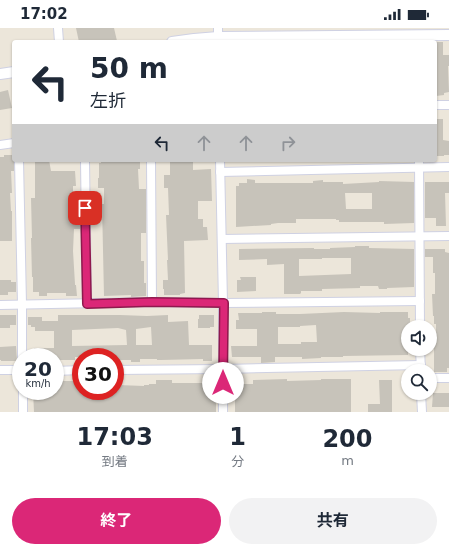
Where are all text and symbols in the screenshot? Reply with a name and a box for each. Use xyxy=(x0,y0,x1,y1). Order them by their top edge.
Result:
text: 17:02 xyxy=(20,5,68,23)
text: 50 m xyxy=(90,52,168,85)
icon: left xyxy=(24,56,76,108)
text: 左折 xyxy=(90,90,126,111)
icon: left xyxy=(151,132,173,154)
icon: ahead xyxy=(193,132,215,154)
icon: ahead xyxy=(235,132,257,154)
icon: right xyxy=(277,132,299,154)
pin xyxy=(68,191,102,225)
icon: arrive xyxy=(74,197,96,219)
map controls xyxy=(401,320,437,400)
button: sound xyxy=(401,320,437,356)
speed limit sign: 30 xyxy=(72,348,124,400)
text: 20 xyxy=(24,357,52,381)
position arrow xyxy=(202,362,244,404)
button: search xyxy=(401,364,437,400)
text: km/h xyxy=(25,378,51,389)
text: 17:03 xyxy=(76,423,153,451)
text: 1 xyxy=(229,423,246,451)
text: 200 xyxy=(322,425,373,453)
text: m xyxy=(341,453,354,468)
text: 到着 xyxy=(102,454,128,469)
text: 分 xyxy=(231,454,244,469)
button: 終了 xyxy=(12,498,221,544)
button: 共有 xyxy=(229,498,437,544)

